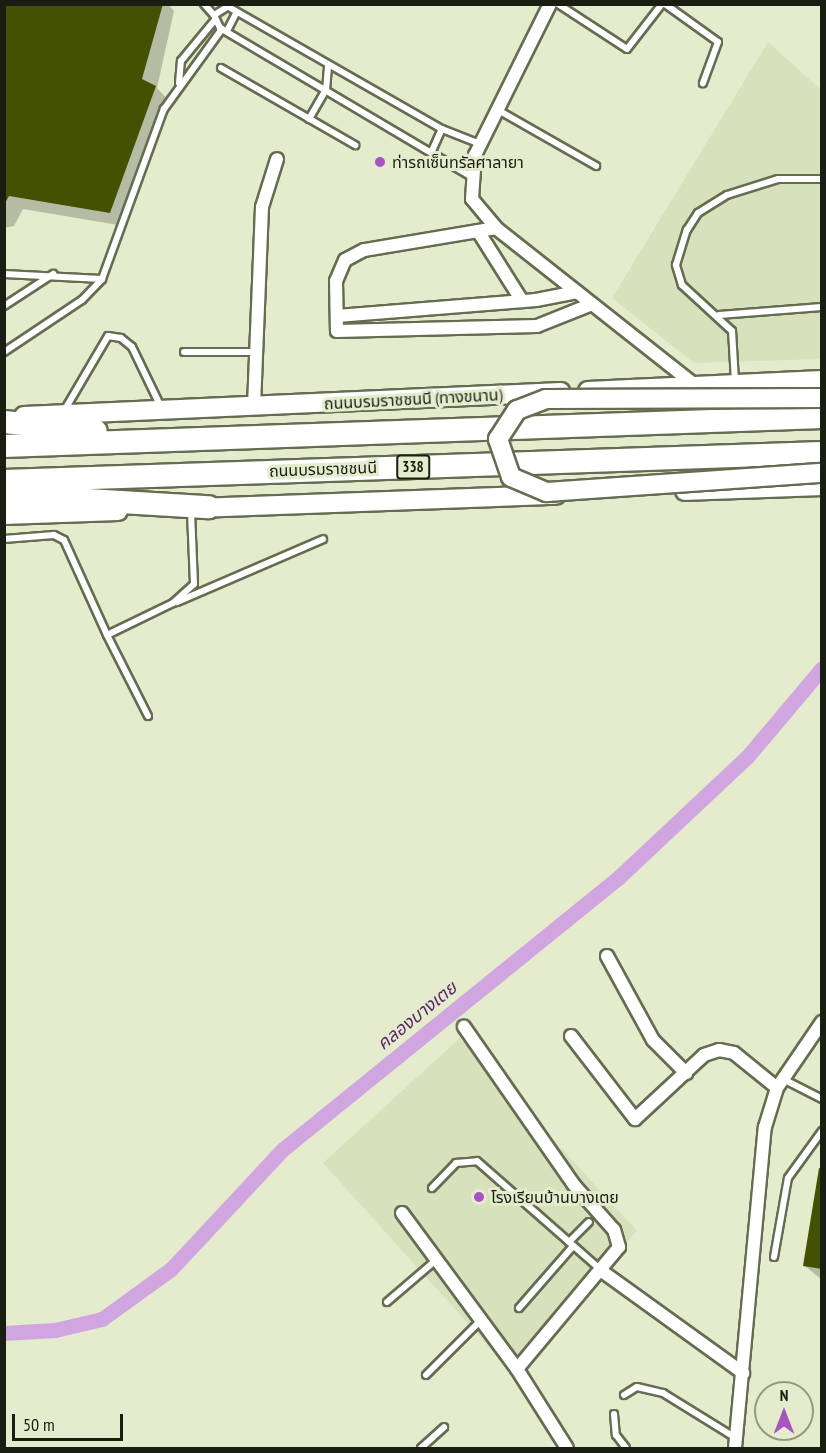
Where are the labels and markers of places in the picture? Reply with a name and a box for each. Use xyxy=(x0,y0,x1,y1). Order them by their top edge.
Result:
place label: ท่ารถเซ็นทรัลศาลายา xyxy=(392,152,524,172)
marker: ท่ารถเซ็นทรัลศาลายา xyxy=(373,155,387,169)
place label: โรงเรียนบ้านบางเตย xyxy=(491,1187,619,1207)
marker: โรงเรียนบ้านบางเตย xyxy=(472,1190,486,1204)

